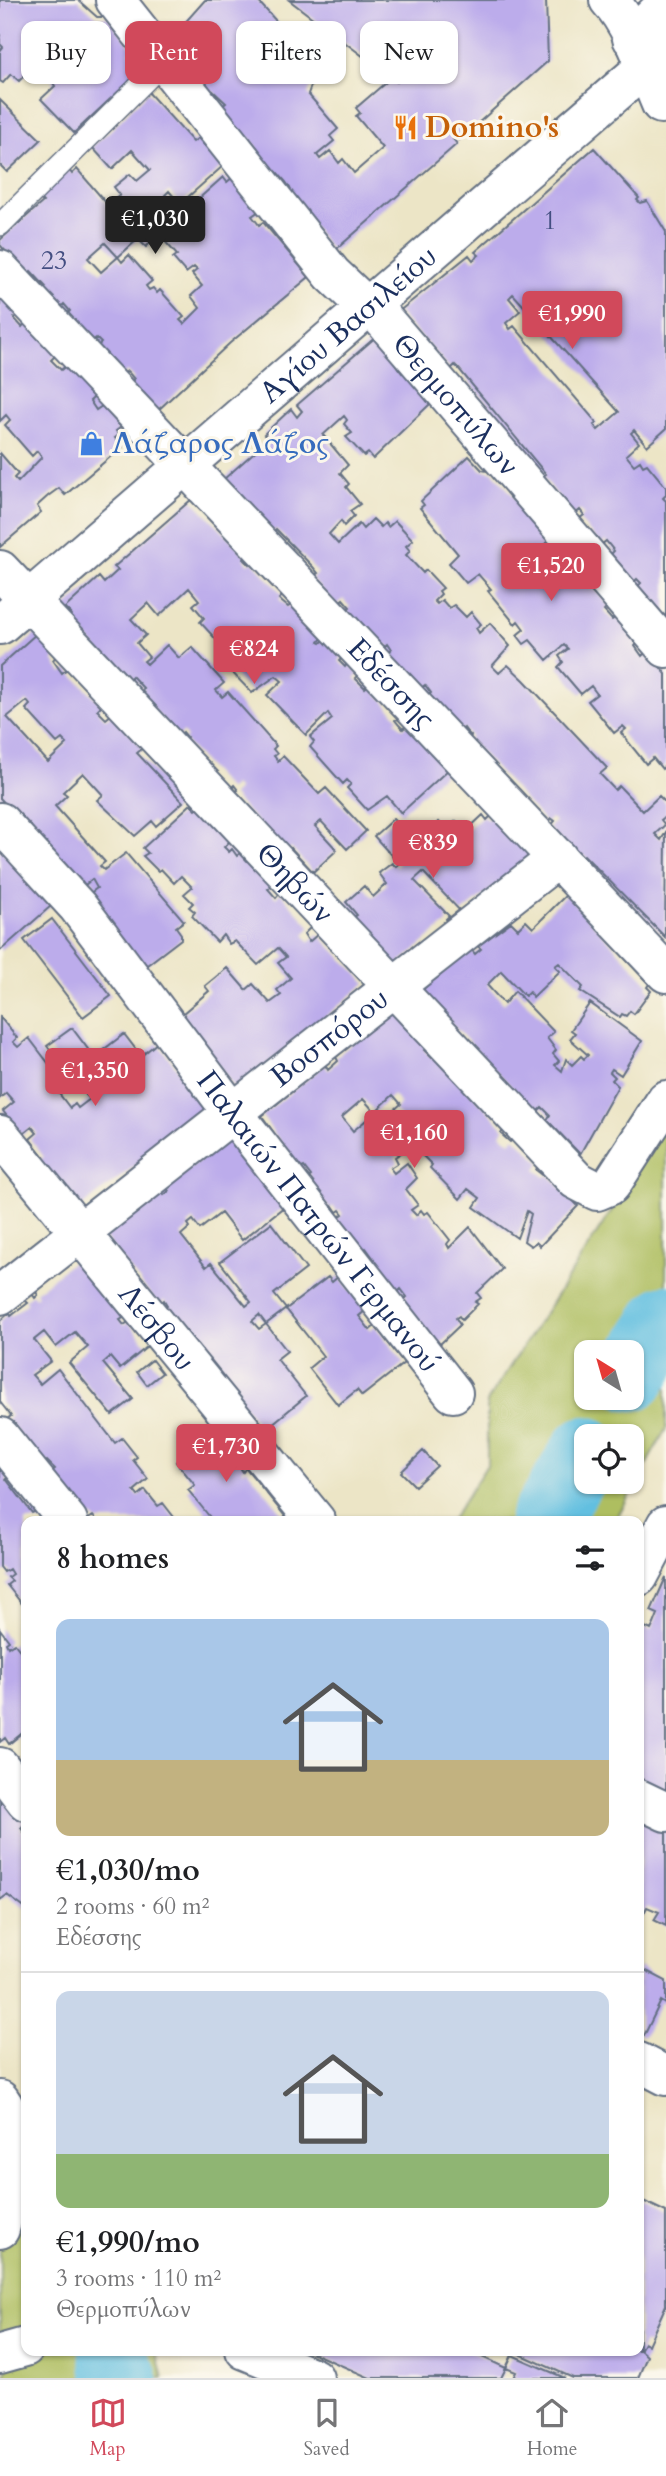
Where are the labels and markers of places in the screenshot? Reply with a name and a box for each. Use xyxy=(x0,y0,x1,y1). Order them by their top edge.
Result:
place label: Domino's xyxy=(425,107,559,148)
restaurant icon: Domino's xyxy=(391,113,419,141)
pin: €1,030 xyxy=(98,196,212,256)
pin: €1,990 xyxy=(515,292,629,351)
place label: Λάζαρος Λάζος xyxy=(112,423,329,464)
shop icon: Λάζαρος Λάζος xyxy=(78,429,106,457)
pin: €1,520 xyxy=(494,544,608,603)
pin: €824 xyxy=(213,626,295,686)
pin: €839 xyxy=(392,820,474,880)
pin: €1,350 xyxy=(38,1048,152,1108)
pin: €1,160 xyxy=(357,1110,471,1170)
pin: €1,730 xyxy=(169,1424,283,1484)

